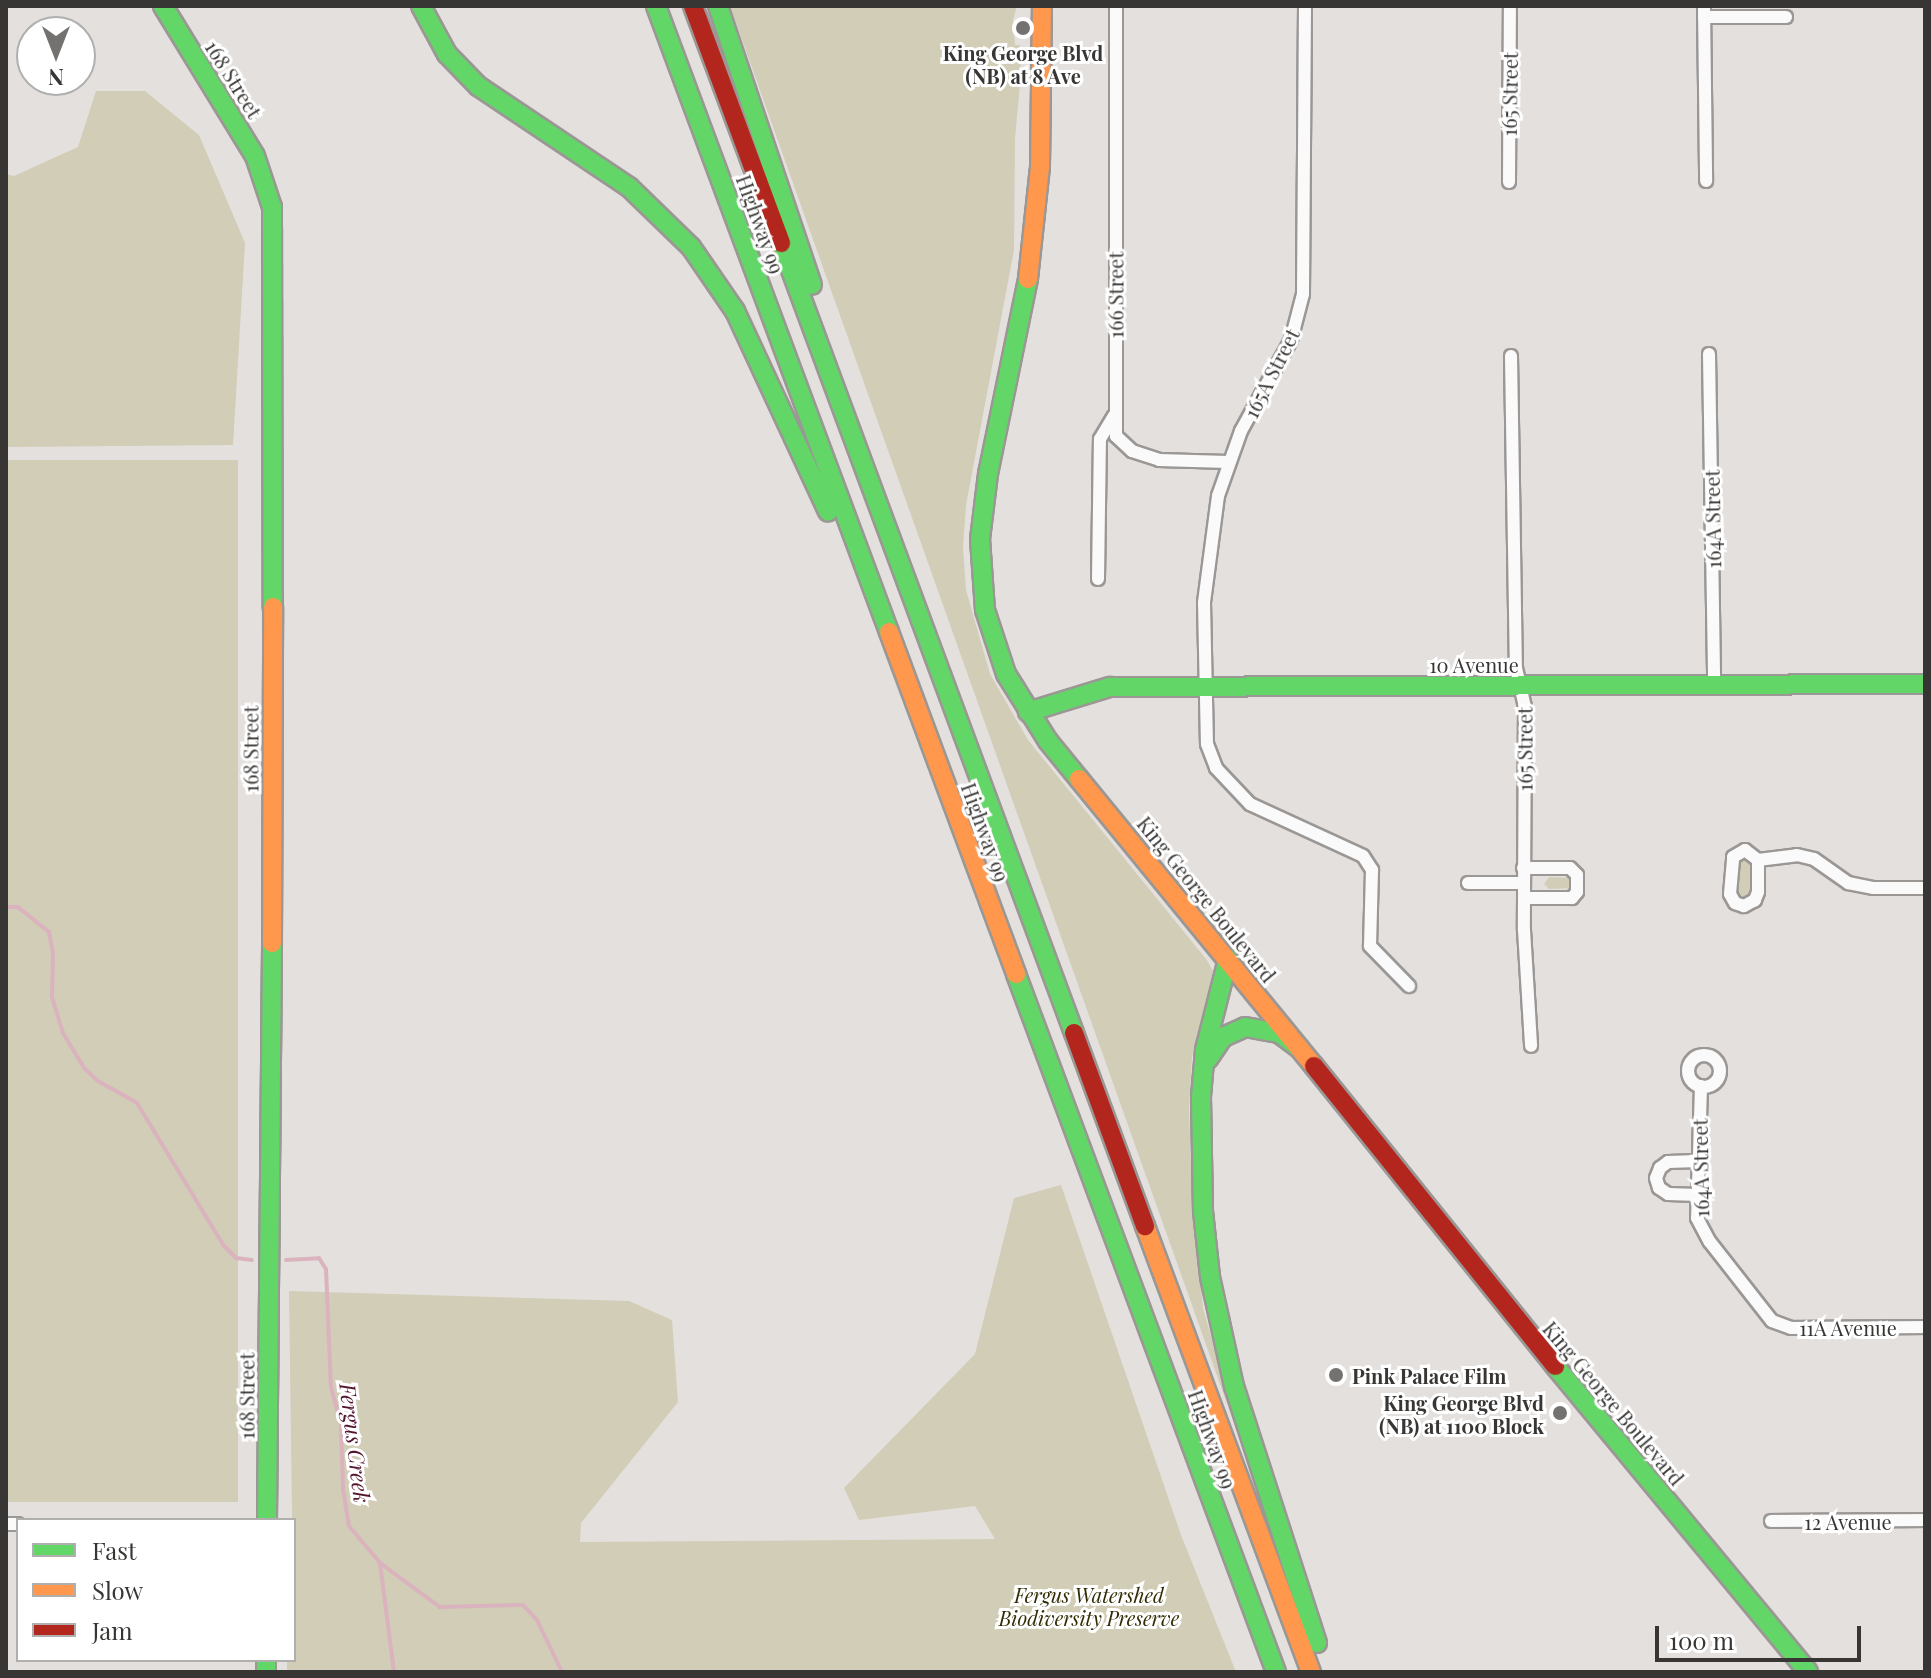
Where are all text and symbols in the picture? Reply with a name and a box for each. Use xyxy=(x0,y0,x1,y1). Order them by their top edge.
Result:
north arrow xyxy=(16,16,96,96)
marker: King George Blvd (NB) at 8 Ave xyxy=(1014,19,1032,37)
street label: 168 Street xyxy=(201,36,267,122)
place label: King George Blvd (NB) at 8 Ave xyxy=(943,40,1103,87)
street label: 165 Street xyxy=(1496,51,1522,137)
text: N xyxy=(48,63,64,93)
street label: Highway 99 xyxy=(732,171,790,277)
street label: 166 Street xyxy=(1103,252,1127,338)
street label: 165A Street xyxy=(1238,324,1304,422)
street label: 164A Street xyxy=(1699,469,1725,569)
street label: 10 Avenue xyxy=(1429,652,1519,676)
street label: 168 Street xyxy=(238,706,262,792)
street label: 165 Street xyxy=(1512,707,1536,791)
street label: Highway 99 xyxy=(957,779,1015,885)
street label: King George Boulevard xyxy=(1133,811,1281,987)
street label: 164A Street xyxy=(1687,1118,1713,1218)
street label: 11A Avenue xyxy=(1799,1315,1897,1339)
street label: King George Boulevard xyxy=(1539,1316,1689,1490)
street label: 168 Street xyxy=(234,1353,258,1439)
place label: Pink Palace Film xyxy=(1352,1363,1506,1387)
marker: Pink Palace Film xyxy=(1327,1366,1345,1384)
water label: Fergus Creek xyxy=(335,1382,375,1504)
street label: Highway 99 xyxy=(1184,1386,1242,1492)
place label: King George Blvd (NB) at 1100 Block xyxy=(1379,1390,1544,1437)
marker: King George Blvd (NB) at 1100 Block xyxy=(1551,1404,1569,1422)
street label: 12 Avenue xyxy=(1804,1509,1892,1533)
legend xyxy=(16,1518,296,1662)
text: Fast xyxy=(92,1534,137,1566)
text: Slow xyxy=(92,1574,143,1606)
park label: Fergus Watershed Biodiversity Preserve xyxy=(999,1582,1179,1629)
scale bar xyxy=(1659,1610,1865,1660)
text: Jam xyxy=(92,1614,133,1646)
text: 100 m xyxy=(1669,1624,1734,1656)

